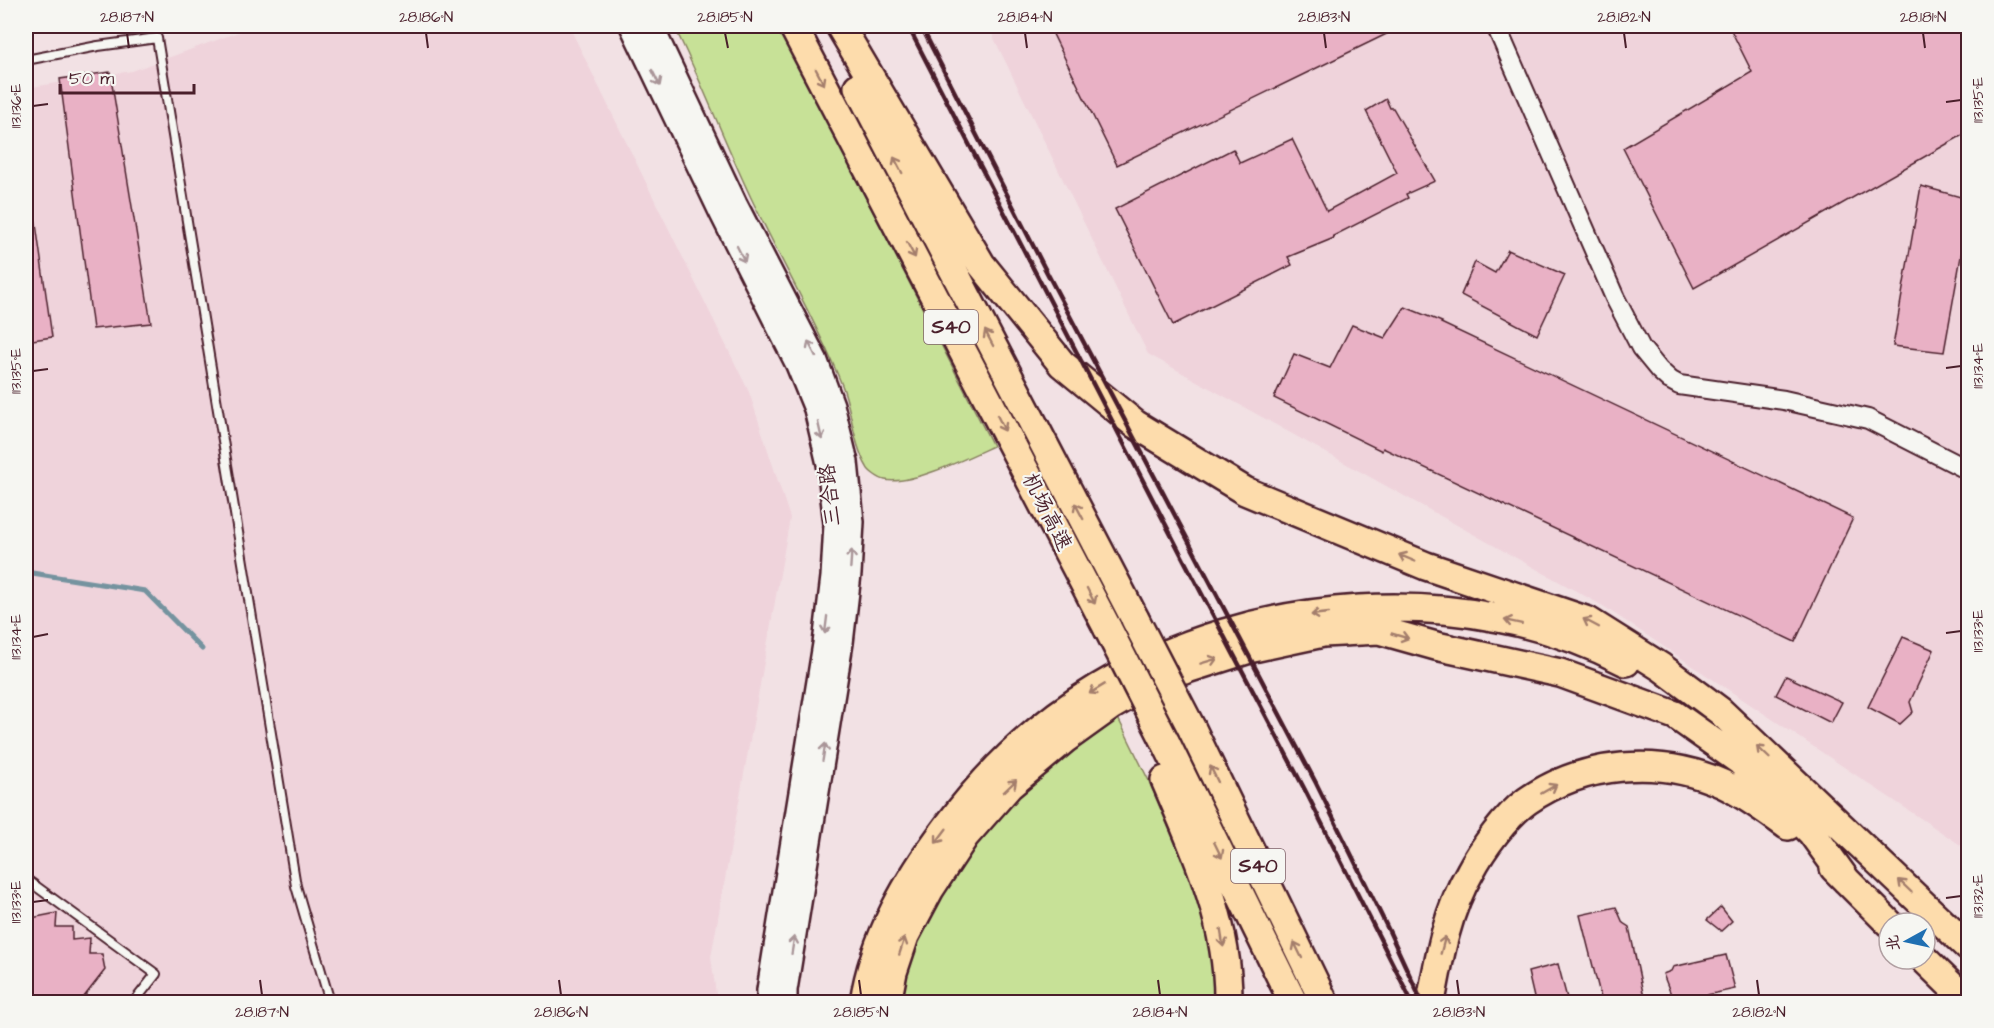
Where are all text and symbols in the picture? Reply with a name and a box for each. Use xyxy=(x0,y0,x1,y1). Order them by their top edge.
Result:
text: 28.187°N xyxy=(100,7,154,28)
text: 28.186°N xyxy=(399,7,453,28)
text: 28.185°N xyxy=(697,7,753,28)
text: 28.184°N xyxy=(998,7,1052,28)
text: 28.183°N xyxy=(1298,7,1350,28)
text: 28.182°N xyxy=(1597,7,1651,28)
text: 28.181°N xyxy=(1900,7,1946,28)
scale bar xyxy=(60,57,194,95)
text: 50 m xyxy=(69,66,114,91)
one-way arrow xyxy=(815,68,826,86)
one-way arrow xyxy=(651,69,663,87)
text: 113.135°E xyxy=(1968,77,1989,123)
text: 113.136°E xyxy=(6,84,27,128)
one-way arrow xyxy=(892,156,904,174)
one-way arrow xyxy=(905,241,917,258)
one-way arrow xyxy=(736,244,748,262)
road number: S40 xyxy=(924,310,978,344)
one-way arrow xyxy=(982,329,994,347)
one-way arrow xyxy=(805,341,817,359)
text: 113.134°E xyxy=(1968,343,1989,389)
text: 113.135°E xyxy=(6,348,27,394)
one-way arrow xyxy=(996,413,1007,431)
one-way arrow xyxy=(815,421,827,440)
street label: 三合路 xyxy=(812,462,848,528)
street label: 机场高速 xyxy=(1015,468,1079,556)
one-way arrow xyxy=(1072,502,1084,520)
one-way arrow xyxy=(846,549,857,569)
one-way arrow xyxy=(1398,552,1417,563)
one-way arrow xyxy=(1085,587,1097,604)
one-way arrow xyxy=(1310,609,1330,620)
text: 113.133°E xyxy=(1968,609,1989,652)
text: 113.134°E xyxy=(6,614,27,660)
one-way arrow xyxy=(820,614,831,634)
one-way arrow xyxy=(1504,616,1523,627)
one-way arrow xyxy=(1582,617,1600,629)
one-way arrow xyxy=(1390,631,1409,642)
one-way arrow xyxy=(1199,655,1218,666)
one-way arrow xyxy=(1089,684,1106,696)
one-way arrow xyxy=(819,743,830,762)
one-way arrow xyxy=(1756,745,1771,759)
one-way arrow xyxy=(1208,765,1220,783)
one-way arrow xyxy=(1003,778,1018,793)
one-way arrow xyxy=(1540,783,1557,795)
one-way arrow xyxy=(934,827,947,843)
one-way arrow xyxy=(1213,841,1225,859)
road number: S40 xyxy=(1231,849,1285,883)
text: 113.132°E xyxy=(1968,874,1989,918)
one-way arrow xyxy=(1897,879,1912,893)
text: 113.133°E xyxy=(6,880,27,923)
north arrow xyxy=(1877,911,1937,971)
one-way arrow xyxy=(1217,927,1228,947)
text: 北 xyxy=(1881,933,1905,952)
one-way arrow xyxy=(788,935,799,955)
one-way arrow xyxy=(1438,936,1449,955)
one-way arrow xyxy=(897,937,908,956)
one-way arrow xyxy=(1292,941,1304,959)
text: 28.187°N xyxy=(235,1002,289,1023)
text: 28.186°N xyxy=(534,1002,588,1023)
text: 28.185°N xyxy=(833,1002,889,1023)
text: 28.184°N xyxy=(1133,1002,1187,1023)
text: 28.183°N xyxy=(1433,1002,1485,1023)
text: 28.182°N xyxy=(1732,1002,1786,1023)

